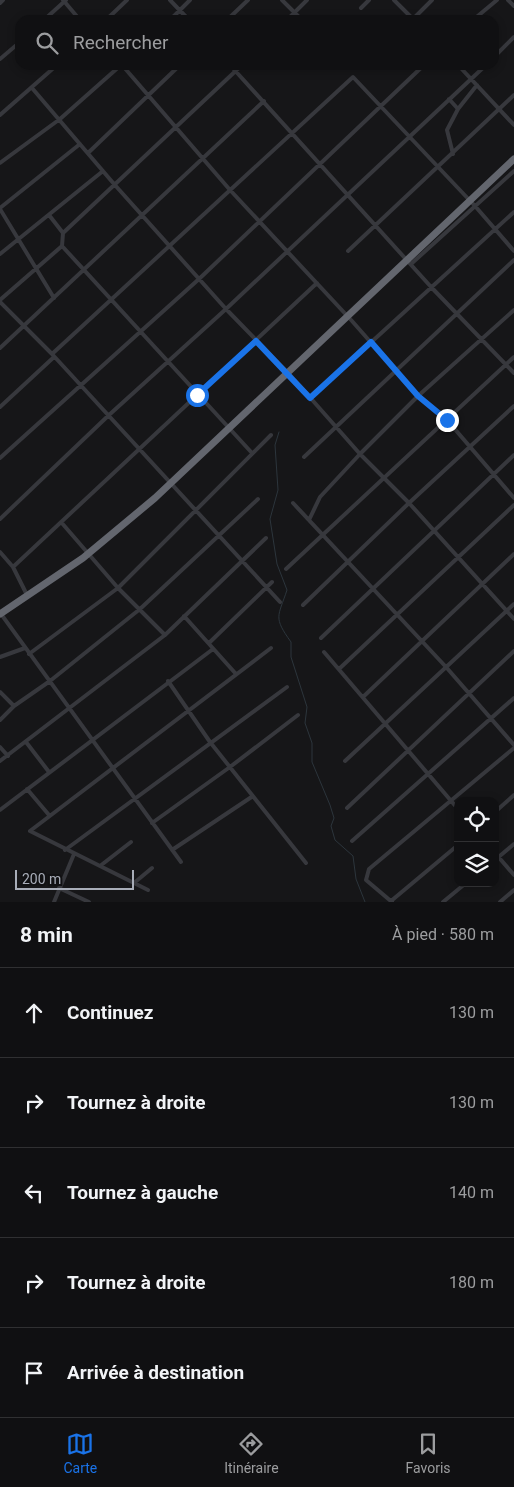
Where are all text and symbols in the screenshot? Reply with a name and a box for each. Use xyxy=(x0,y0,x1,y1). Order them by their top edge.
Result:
search box xyxy=(15,15,499,70)
icon: search xyxy=(33,29,61,57)
text: Rechercher xyxy=(73,31,168,54)
route start xyxy=(186,384,209,407)
route end xyxy=(436,409,459,432)
map controls xyxy=(454,797,499,887)
button: locate xyxy=(454,797,499,842)
button: layers xyxy=(454,842,499,887)
scale bar xyxy=(15,867,134,890)
text: 200 m xyxy=(22,871,61,887)
text: 8 min xyxy=(20,923,73,947)
text: À pied · 580 m xyxy=(392,925,494,944)
icon: ahead xyxy=(20,999,48,1027)
text: Continuez xyxy=(67,1001,153,1024)
text: 130 m xyxy=(449,1003,494,1022)
icon: right xyxy=(20,1089,48,1117)
text: Tournez à droite xyxy=(67,1091,206,1114)
text: 130 m xyxy=(449,1093,494,1112)
icon: left xyxy=(20,1179,48,1207)
text: Tournez à gauche xyxy=(67,1181,218,1204)
text: 140 m xyxy=(449,1183,494,1202)
icon: right xyxy=(20,1269,48,1297)
text: Tournez à droite xyxy=(67,1271,206,1294)
text: 180 m xyxy=(449,1273,494,1292)
icon: arrive xyxy=(20,1359,48,1387)
text: Arrivée à destination xyxy=(67,1361,244,1384)
tab: Carte xyxy=(63,1430,97,1476)
tab: Itinéraire xyxy=(224,1430,279,1476)
tab: Favoris xyxy=(406,1430,451,1476)

